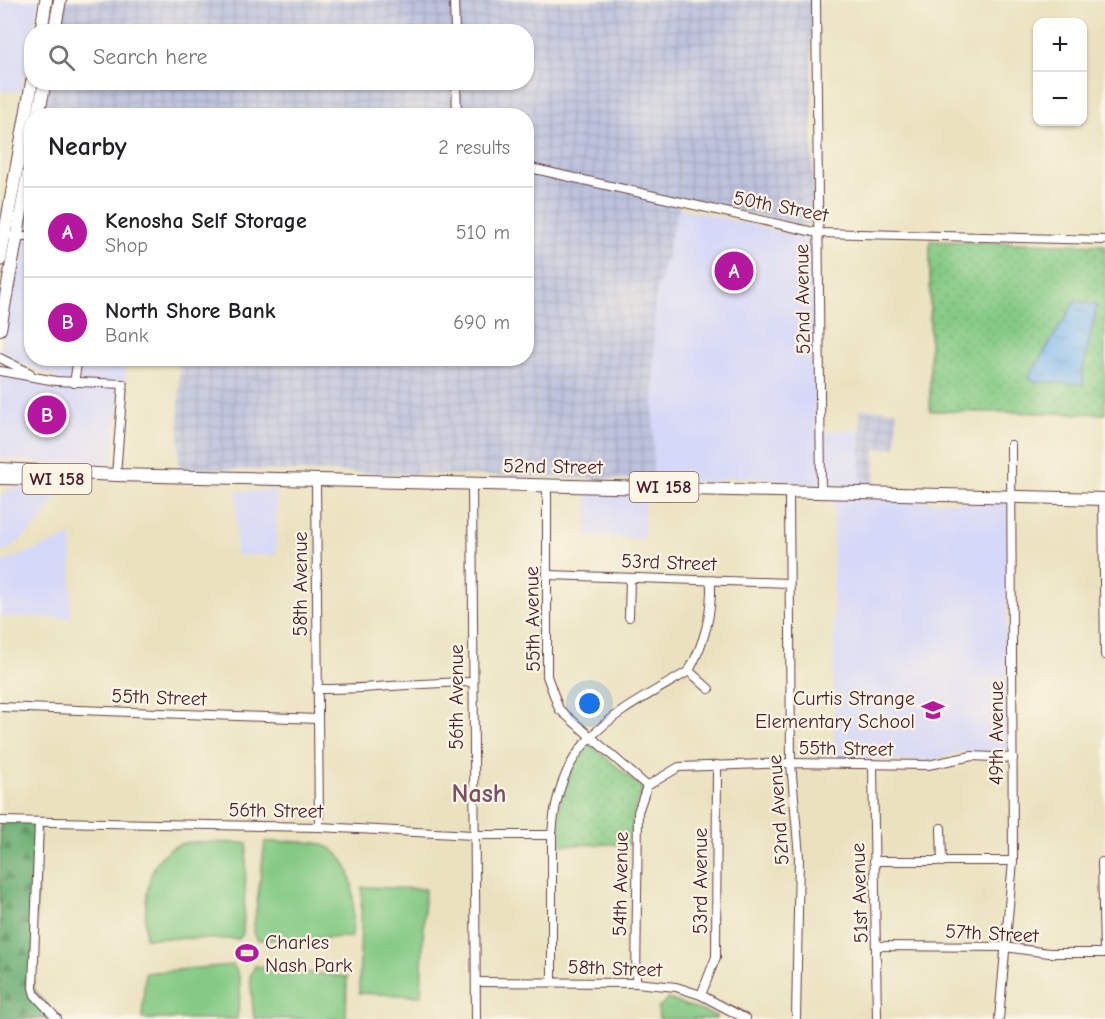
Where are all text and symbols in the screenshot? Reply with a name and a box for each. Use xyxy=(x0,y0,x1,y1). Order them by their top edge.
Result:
map controls xyxy=(1033,18,1087,126)
button: + xyxy=(1033,18,1087,72)
search box xyxy=(24,24,534,90)
icon: search xyxy=(45,41,78,74)
text: Search here xyxy=(93,44,208,70)
button: − xyxy=(1033,72,1087,126)
text: Nearby xyxy=(48,132,127,162)
text: 2 results xyxy=(438,136,510,159)
street label: 50th Street xyxy=(731,186,832,227)
text: Kenosha Self Storage xyxy=(105,208,307,234)
text: A xyxy=(62,221,73,244)
text: 510 m xyxy=(456,221,510,244)
text: Shop xyxy=(105,234,148,257)
street label: 52nd Avenue xyxy=(790,244,815,354)
pin: A xyxy=(714,248,754,294)
text: North Shore Bank xyxy=(105,298,275,324)
text: B xyxy=(61,311,74,334)
text: 690 m xyxy=(453,311,510,334)
text: Bank xyxy=(105,324,148,347)
pin: B xyxy=(28,392,66,438)
street label: 52nd Street xyxy=(503,454,604,479)
road number: WI 158 xyxy=(22,464,92,494)
road number: WI 158 xyxy=(630,472,698,502)
street label: 58th Avenue xyxy=(289,531,312,637)
street label: 53rd Street xyxy=(621,549,718,576)
street label: 55th Avenue xyxy=(520,566,545,672)
street label: 56th Avenue xyxy=(445,644,468,750)
street label: 49th Avenue xyxy=(985,681,1008,785)
street label: 55th Street xyxy=(111,684,208,711)
place label: Curtis Strange Elementary School xyxy=(755,687,915,733)
your location xyxy=(575,689,604,718)
school or university icon: Curtis Strange Elementary School xyxy=(920,697,946,723)
street label: 55th Street xyxy=(798,736,895,761)
street label: 52nd Avenue xyxy=(763,754,794,866)
district label: Nash xyxy=(452,779,506,809)
street label: 56th Street xyxy=(228,798,325,823)
street label: 53rd Avenue xyxy=(689,828,712,934)
street label: 54th Avenue xyxy=(608,832,633,936)
street label: 51st Avenue xyxy=(846,842,873,944)
street label: 57th Street xyxy=(945,920,1041,947)
place label: Charles Nash Park xyxy=(265,931,353,977)
sports icon: Charles Nash Park xyxy=(234,940,260,966)
street label: 58th Street xyxy=(567,955,664,982)

